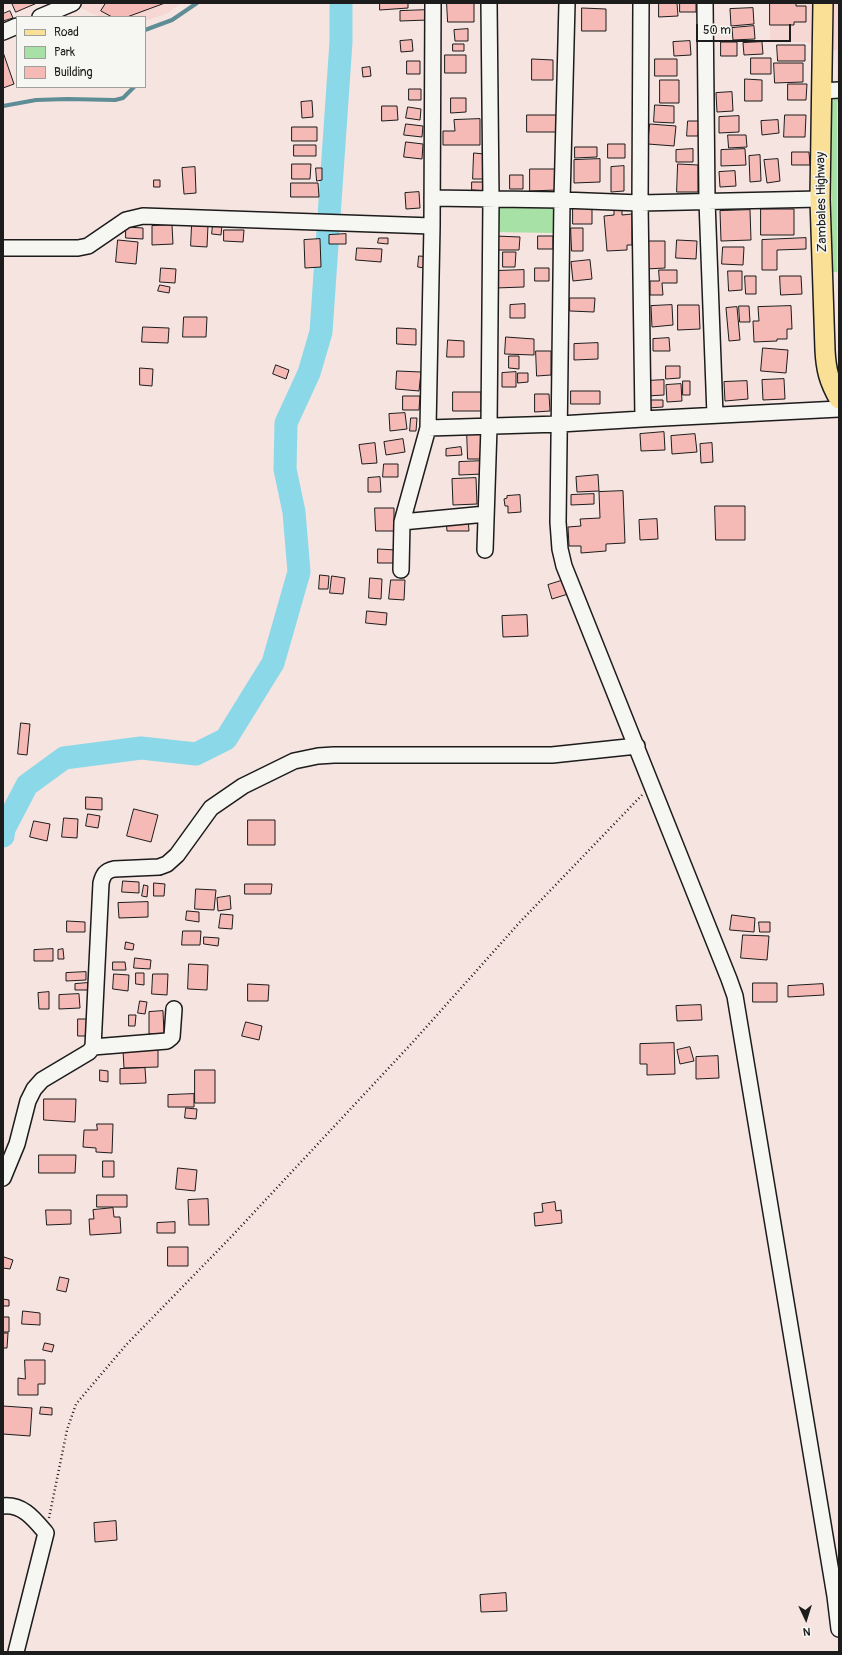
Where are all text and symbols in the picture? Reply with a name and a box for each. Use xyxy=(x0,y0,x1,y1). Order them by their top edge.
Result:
legend xyxy=(16,16,146,88)
scale bar xyxy=(698,16,793,42)
text: 50 m xyxy=(703,23,731,38)
text: Road xyxy=(54,25,79,40)
text: Park xyxy=(54,45,75,60)
text: Building xyxy=(54,65,93,80)
street label: Zambales Highway xyxy=(813,152,831,252)
north arrow xyxy=(786,1599,826,1639)
text: N xyxy=(803,1625,811,1638)

